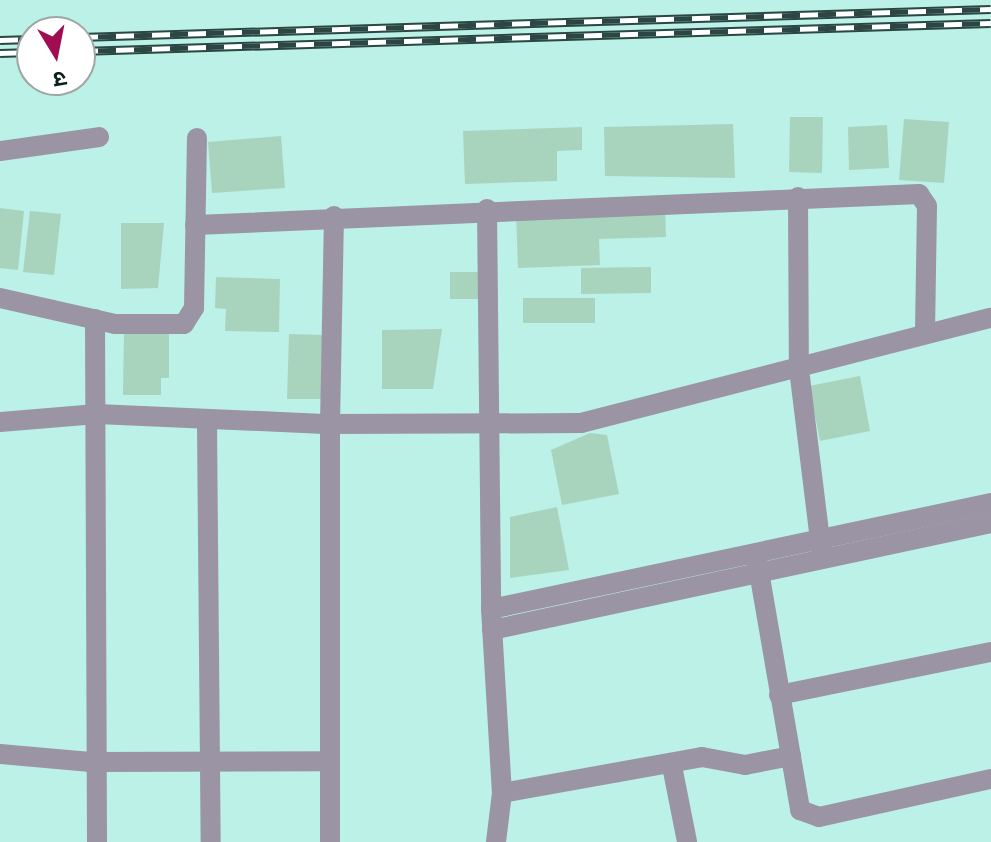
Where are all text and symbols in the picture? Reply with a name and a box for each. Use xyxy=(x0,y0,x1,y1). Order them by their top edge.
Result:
north arrow xyxy=(16,16,96,96)
text: उ xyxy=(51,64,69,93)

